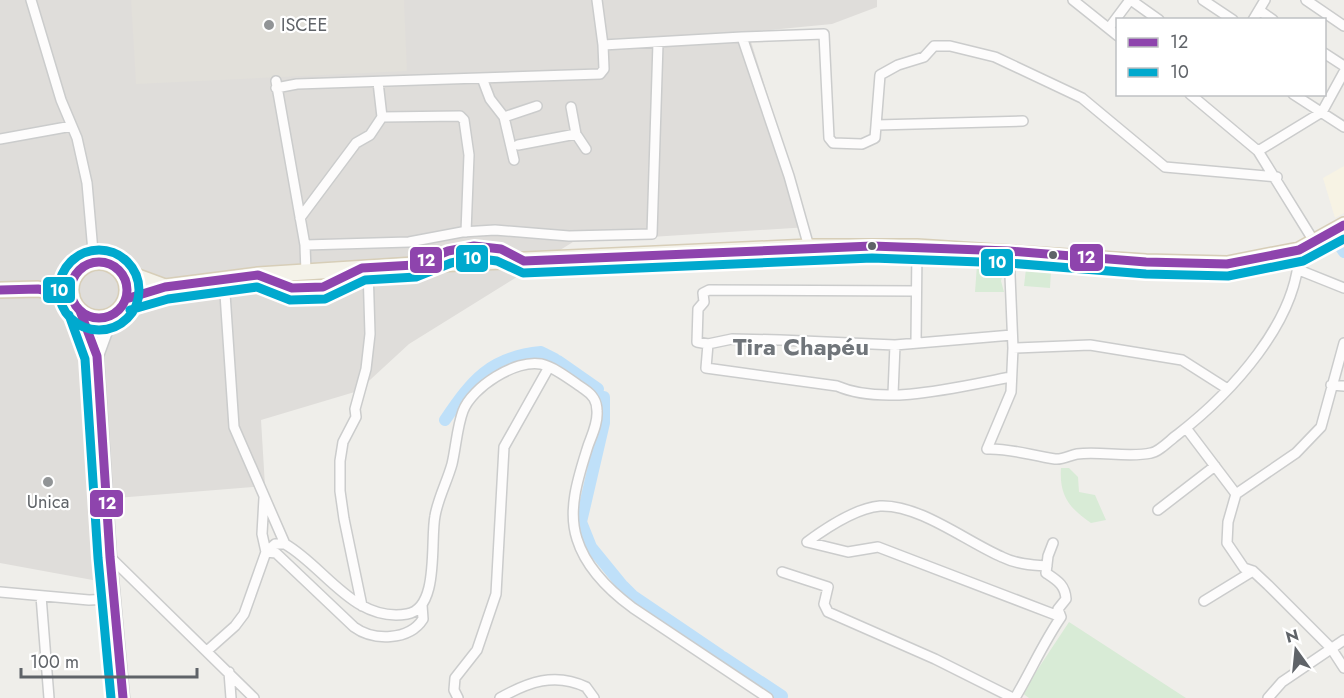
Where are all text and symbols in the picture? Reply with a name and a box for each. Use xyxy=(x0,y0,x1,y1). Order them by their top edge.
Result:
place label: ISCEE xyxy=(281,12,327,38)
marker: ISCEE xyxy=(262,18,276,32)
legend xyxy=(1116,18,1326,96)
text: 12 xyxy=(1170,29,1188,55)
text: 10 xyxy=(1170,59,1189,85)
unlabelled marker xyxy=(866,240,878,252)
line badge: 12 xyxy=(1069,243,1104,272)
line badge: 10 xyxy=(455,244,489,273)
line badge: 12 xyxy=(409,246,443,274)
text: 12 xyxy=(1077,246,1095,269)
text: 10 xyxy=(463,247,481,270)
line badge: 10 xyxy=(980,248,1014,277)
text: 12 xyxy=(417,249,435,272)
unlabelled marker xyxy=(1047,249,1059,261)
text: 10 xyxy=(988,251,1006,274)
line badge: 10 xyxy=(42,276,76,304)
text: 10 xyxy=(50,279,68,302)
district label: Tira Chapéu xyxy=(733,329,869,364)
marker: Unica xyxy=(41,475,55,489)
place label: Unica xyxy=(27,489,69,515)
line badge: 12 xyxy=(89,489,124,518)
text: 12 xyxy=(98,492,116,515)
north arrow xyxy=(1266,620,1326,680)
text: N xyxy=(1283,623,1301,649)
scale bar xyxy=(21,641,196,679)
text: 100 m xyxy=(30,649,79,675)

